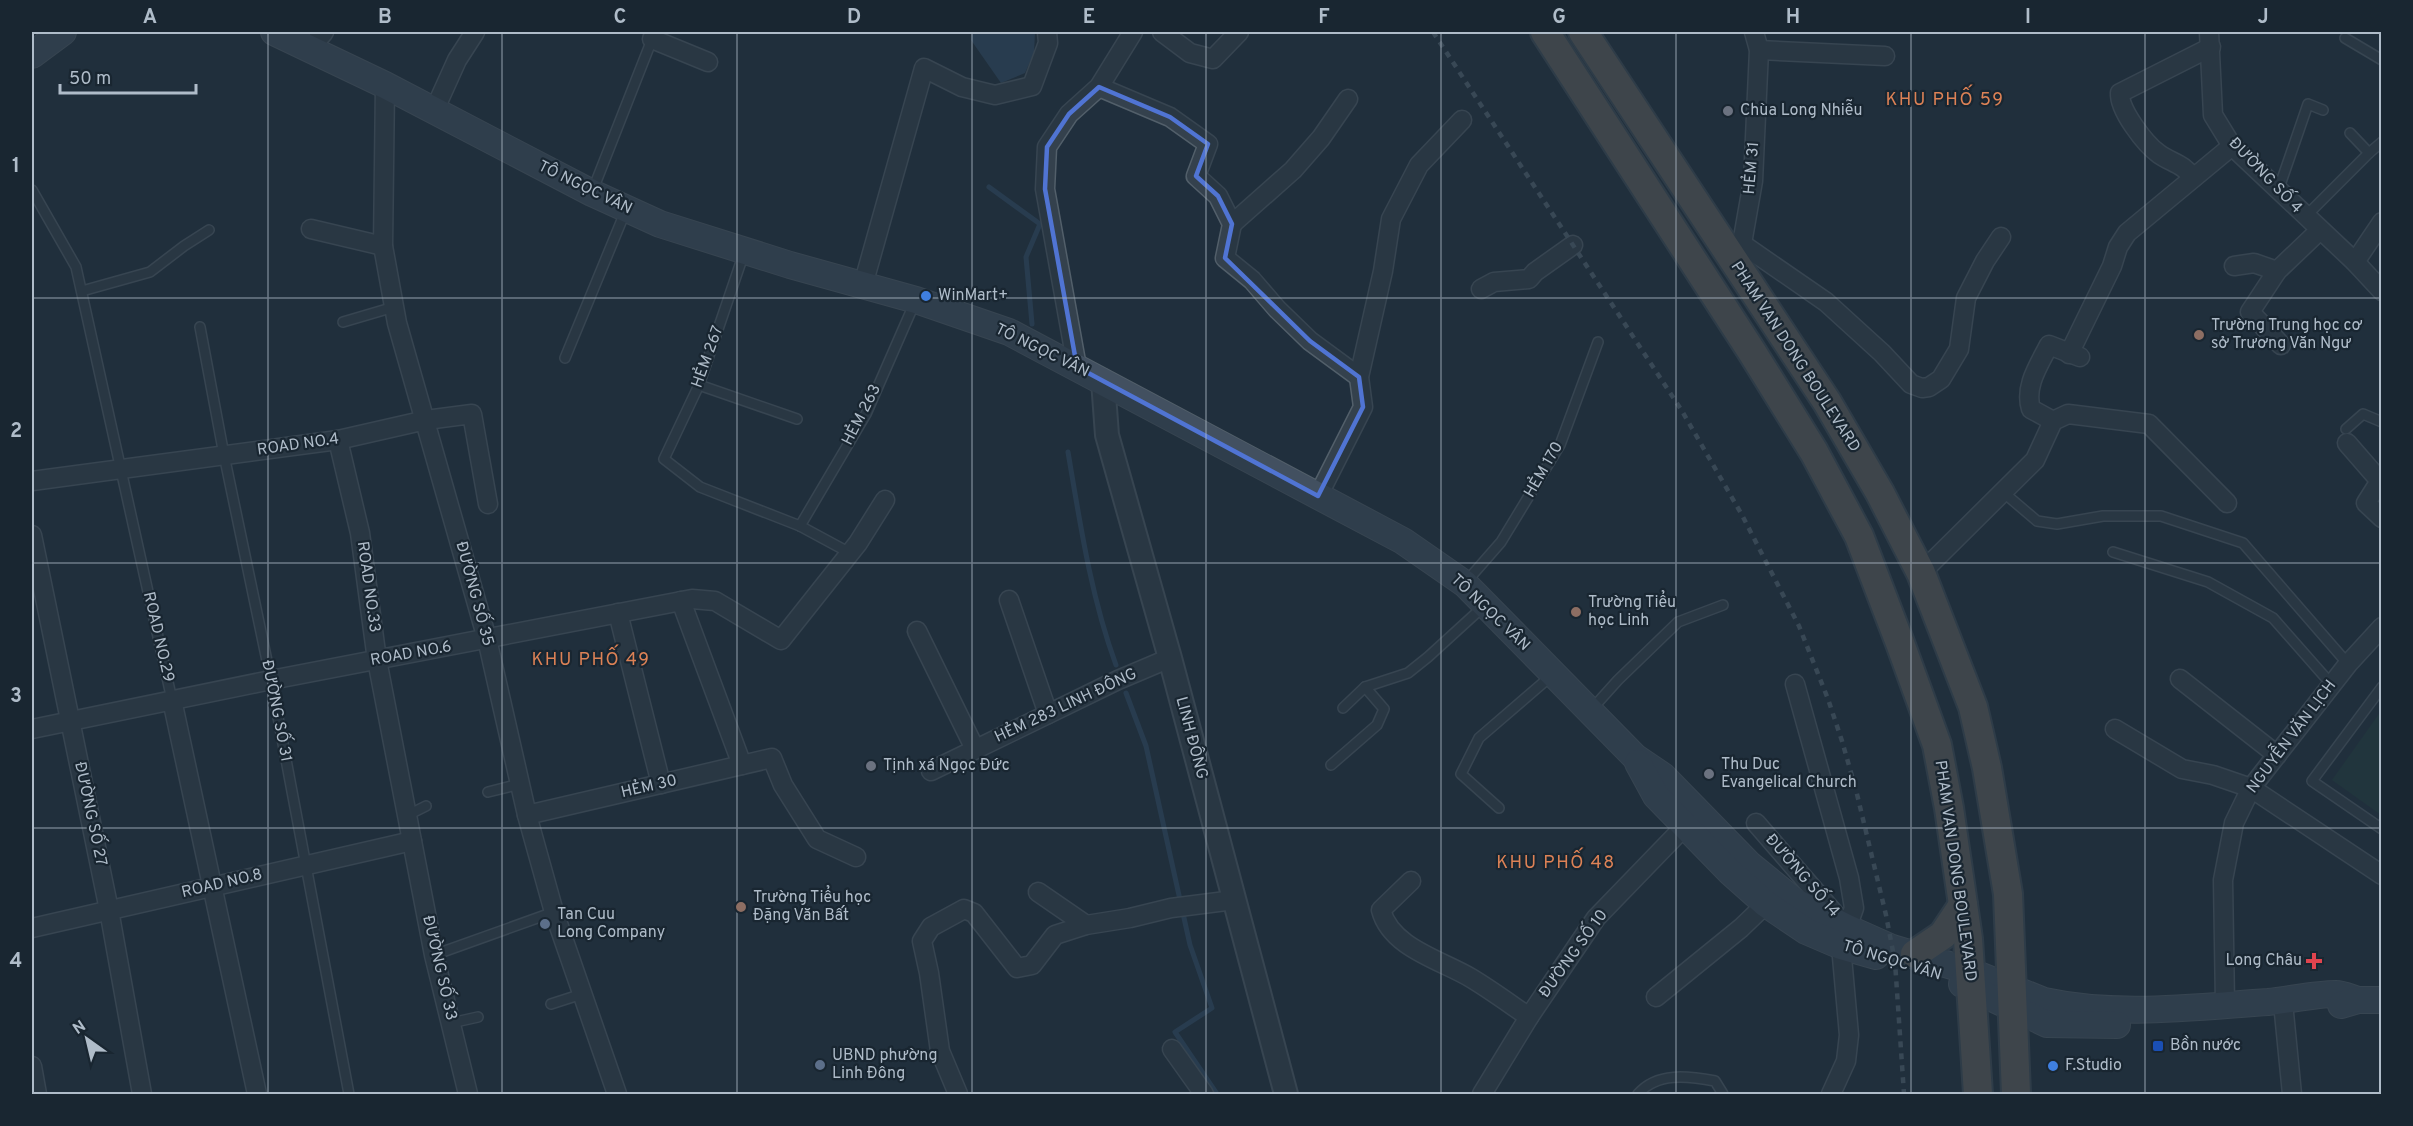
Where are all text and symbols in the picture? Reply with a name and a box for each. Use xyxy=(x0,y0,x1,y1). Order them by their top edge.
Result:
text: A xyxy=(143,5,157,31)
text: B xyxy=(378,5,392,31)
text: C xyxy=(614,5,626,31)
text: D xyxy=(847,5,861,31)
text: E xyxy=(1083,5,1095,31)
text: F xyxy=(1318,5,1330,31)
text: G xyxy=(1552,5,1566,31)
text: H xyxy=(1786,5,1800,31)
text: I xyxy=(2025,5,2031,31)
text: J xyxy=(2257,5,2269,31)
scale bar xyxy=(60,57,196,95)
text: 50 m xyxy=(69,68,111,91)
district label: KHU PHỐ 59 xyxy=(1885,84,2005,112)
place label: Chùa Long Nhiễu xyxy=(1740,99,1862,121)
marker: Chùa Long Nhiễu xyxy=(1721,104,1735,118)
street label: ĐƯỜNG SỐ 4 xyxy=(2224,130,2310,218)
street label: HẺM 31 xyxy=(1738,141,1764,195)
text: 1 xyxy=(12,154,20,180)
street label: TÔ NGỌC VÂN xyxy=(535,155,636,219)
street label: PHAM VAN DONG BOULEVARD xyxy=(1726,258,1864,456)
place label: WinMart+ xyxy=(938,286,1008,306)
marker: WinMart+ xyxy=(919,289,933,303)
place label: Trường Trung học cơ sở Trương Văn Ngư xyxy=(2211,316,2363,354)
street label: TÔ NGỌC VÂN xyxy=(992,318,1093,382)
street label: HẺM 267 xyxy=(686,323,728,391)
marker: Trường Trung học cơ sở Trương Văn Ngư xyxy=(2192,328,2206,342)
street label: HẺM 263 xyxy=(836,380,886,449)
text: 2 xyxy=(10,419,22,445)
street label: ROAD NO.4 xyxy=(256,429,340,461)
street label: HẺM 170 xyxy=(1518,437,1568,502)
street label: ĐƯỜNG SỐ 35 xyxy=(450,538,502,649)
street label: ROAD NO.33 xyxy=(352,540,384,634)
street label: TÔ NGỌC VÂN xyxy=(1446,569,1535,656)
street label: ROAD NO.29 xyxy=(138,590,178,684)
place label: Trường Tiểu học Linh xyxy=(1588,590,1676,631)
marker: Trường Tiểu học Linh xyxy=(1569,605,1583,619)
street label: ROAD NO.6 xyxy=(369,637,453,671)
district label: KHU PHỐ 49 xyxy=(531,644,651,672)
street label: ĐƯỜNG SỐ 31 xyxy=(256,657,301,764)
street label: HẺM 283 LINH ĐÔNG xyxy=(991,662,1140,748)
street label: NGUYỄN VĂN LỊCH xyxy=(2239,673,2341,798)
text: 3 xyxy=(10,684,22,710)
street label: LINH ĐÔNG xyxy=(1170,694,1214,781)
place label: Thu Duc Evangelical Church xyxy=(1721,755,1857,793)
place label: Tịnh xá Ngọc Đức xyxy=(883,756,1010,776)
street label: ĐƯỜNG SỐ 27 xyxy=(69,759,116,868)
marker: Tịnh xá Ngọc Đức xyxy=(864,759,878,773)
street label: PHAM VAN DONG BOULEVARD xyxy=(1930,759,1980,983)
marker: Thu Duc Evangelical Church xyxy=(1702,767,1716,781)
street label: HẺM 30 xyxy=(619,769,679,803)
street label: ĐƯỜNG SỐ 14 xyxy=(1760,827,1847,922)
district label: KHU PHỐ 48 xyxy=(1496,847,1616,875)
street label: ROAD NO.8 xyxy=(180,865,264,903)
place label: Trường Tiểu học Đặng Văn Bất xyxy=(753,885,871,926)
marker: Trường Tiểu học Đặng Văn Bất xyxy=(734,900,748,914)
street label: ĐƯỜNG SỐ 10 xyxy=(1531,903,1613,1002)
place label: Tan Cuu Long Company xyxy=(557,905,665,943)
street label: ĐƯỜNG SỐ 33 xyxy=(417,912,466,1022)
marker: Tan Cuu Long Company xyxy=(538,917,552,931)
street label: TÔ NGỌC VÂN xyxy=(1840,935,1945,986)
text: 4 xyxy=(10,949,22,975)
place label: Long Châu xyxy=(2225,951,2302,971)
marker: Long Châu xyxy=(2307,954,2321,968)
north arrow xyxy=(57,1009,117,1069)
text: N xyxy=(69,1017,90,1040)
place label: Bồn nước xyxy=(2170,1035,2241,1056)
marker: Bồn nước xyxy=(2151,1039,2165,1053)
place label: UBND phường Linh Đông xyxy=(832,1046,937,1084)
place label: F.Studio xyxy=(2065,1056,2122,1076)
marker: UBND phường Linh Đông xyxy=(813,1058,827,1072)
marker: F.Studio xyxy=(2046,1059,2060,1073)

